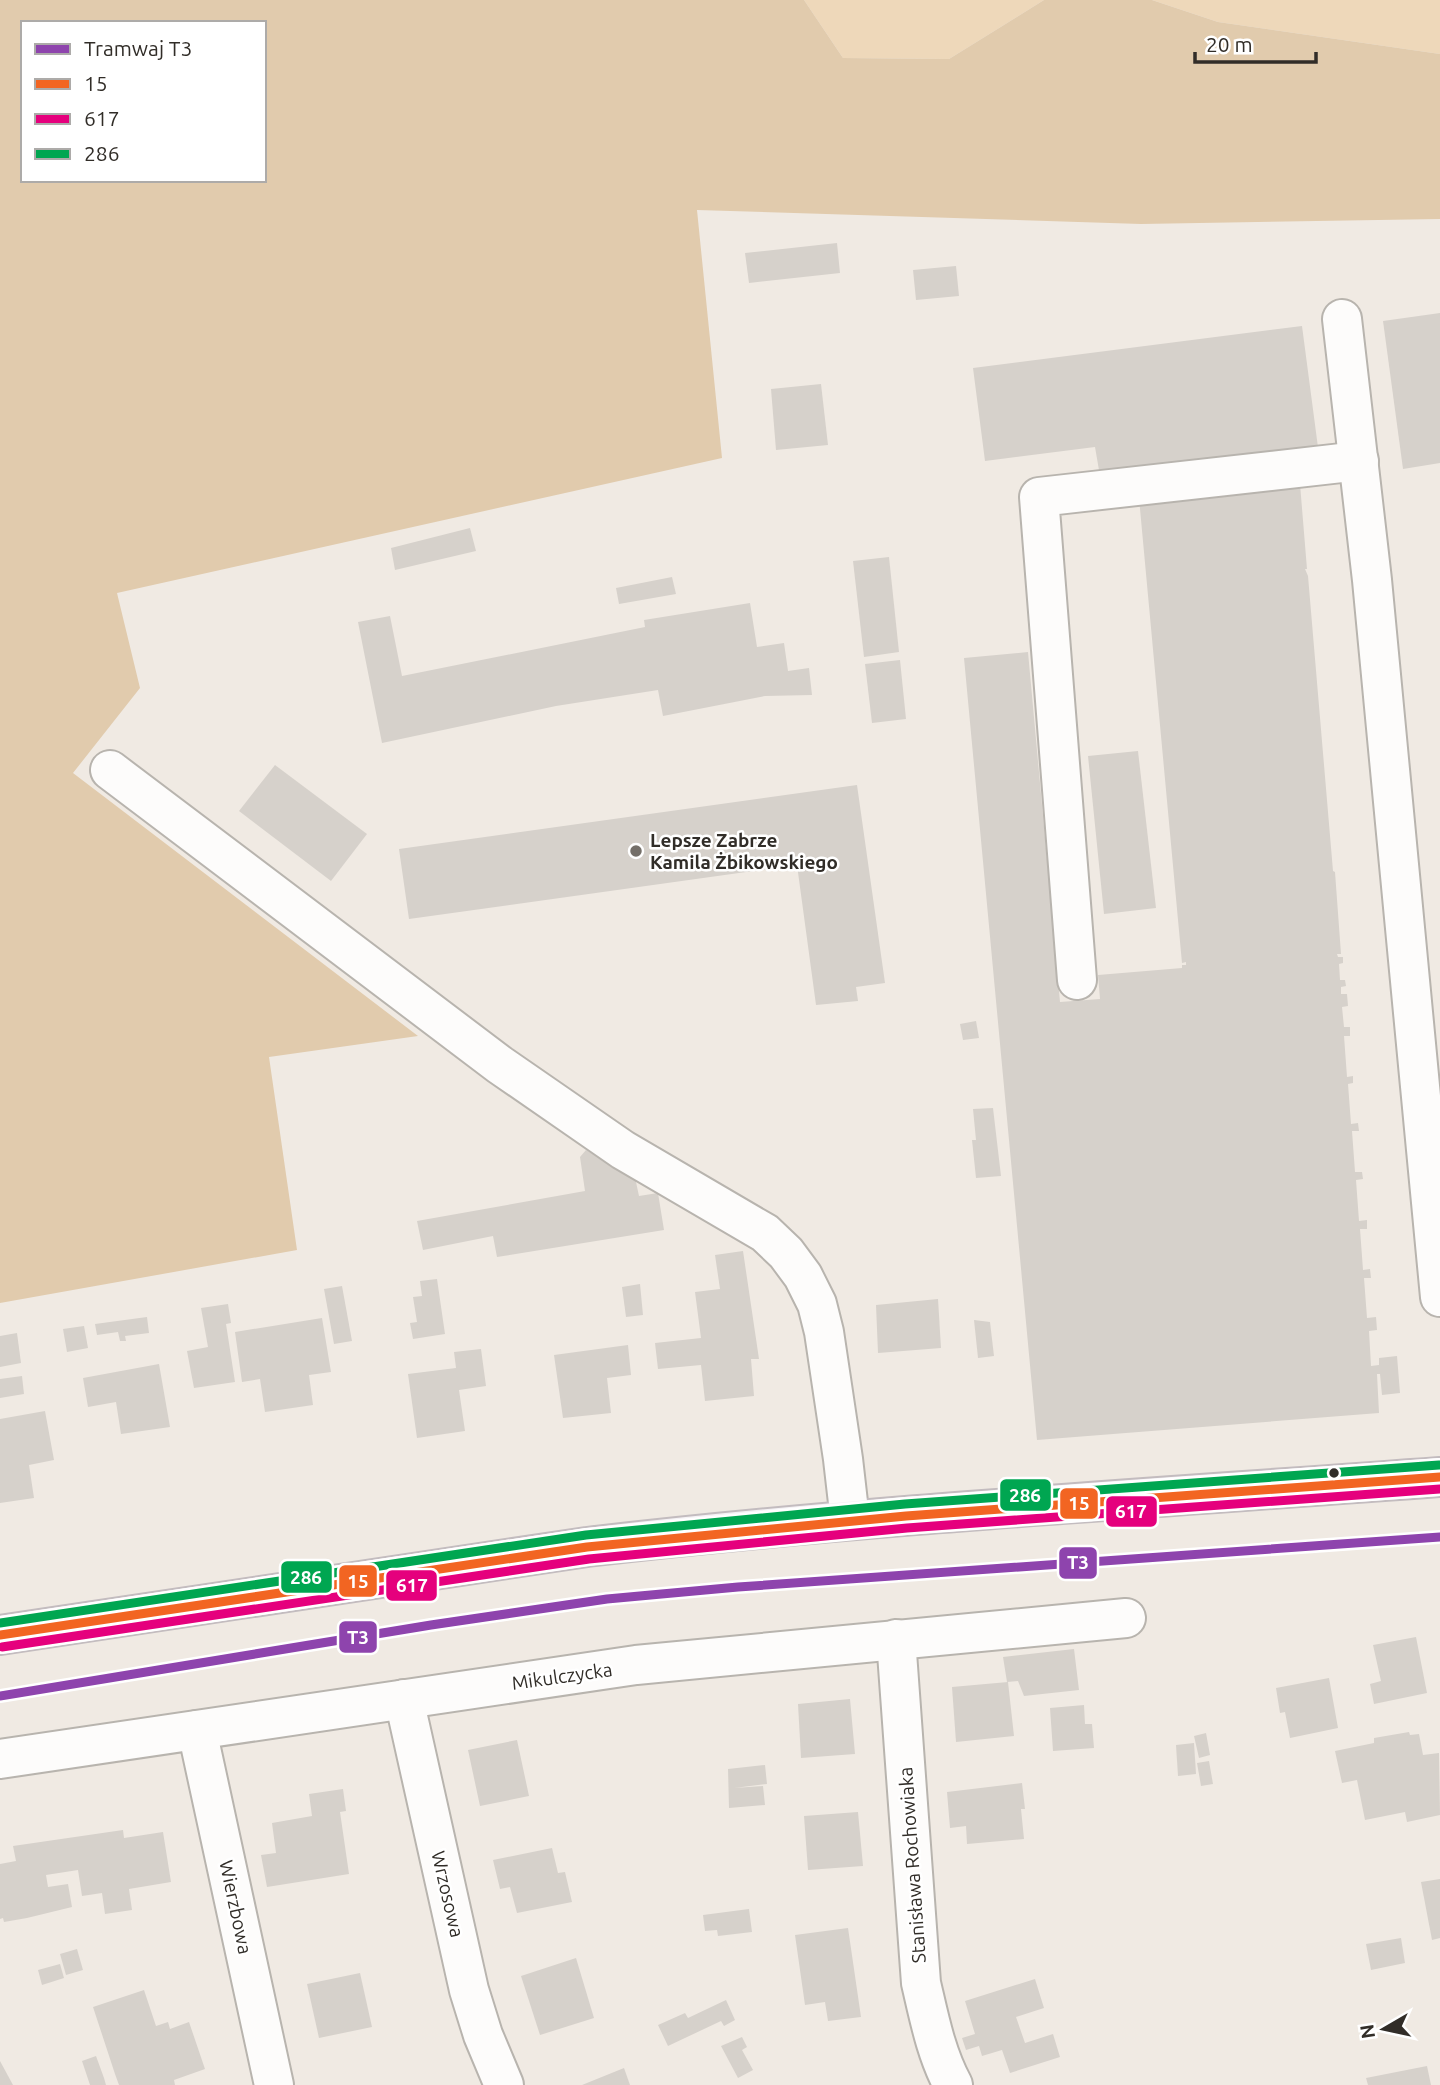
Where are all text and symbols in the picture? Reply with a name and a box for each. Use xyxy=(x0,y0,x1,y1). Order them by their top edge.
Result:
legend xyxy=(21,21,266,182)
scale bar xyxy=(1195,21,1316,65)
text: 20 m xyxy=(1206,32,1253,56)
text: Tramwaj T3 xyxy=(84,36,192,60)
text: 15 xyxy=(84,71,108,95)
text: 617 xyxy=(84,106,120,130)
text: 286 xyxy=(84,141,120,165)
place label: Lepsze Zabrze Kamila Żbikowskiego xyxy=(650,829,838,873)
marker: Lepsze Zabrze Kamila Żbikowskiego xyxy=(628,843,644,859)
unlabelled marker xyxy=(1327,1466,1341,1480)
line badge: 286 xyxy=(999,1478,1052,1512)
text: 286 xyxy=(1009,1484,1041,1506)
line badge: 15 xyxy=(1059,1487,1099,1520)
text: 15 xyxy=(1068,1492,1090,1514)
line badge: 617 xyxy=(1105,1495,1158,1528)
text: 617 xyxy=(1115,1500,1147,1522)
line badge: T3 xyxy=(1058,1546,1098,1580)
text: T3 xyxy=(1067,1551,1089,1573)
line badge: 286 xyxy=(280,1560,333,1594)
line badge: 15 xyxy=(338,1564,378,1598)
text: 286 xyxy=(290,1566,322,1588)
line badge: 617 xyxy=(385,1569,438,1602)
text: 15 xyxy=(347,1570,369,1592)
text: 617 xyxy=(396,1574,428,1596)
line badge: T3 xyxy=(338,1620,378,1654)
text: T3 xyxy=(347,1626,369,1648)
street label: Mikulczycka xyxy=(510,1658,614,1694)
street label: Stanisława Rochowiaka xyxy=(894,1766,930,1964)
street label: Wrzosowa xyxy=(427,1849,469,1939)
street label: Wierzbowa xyxy=(215,1858,257,1956)
north arrow xyxy=(1349,1994,1419,2064)
text: N xyxy=(1355,2023,1379,2040)

